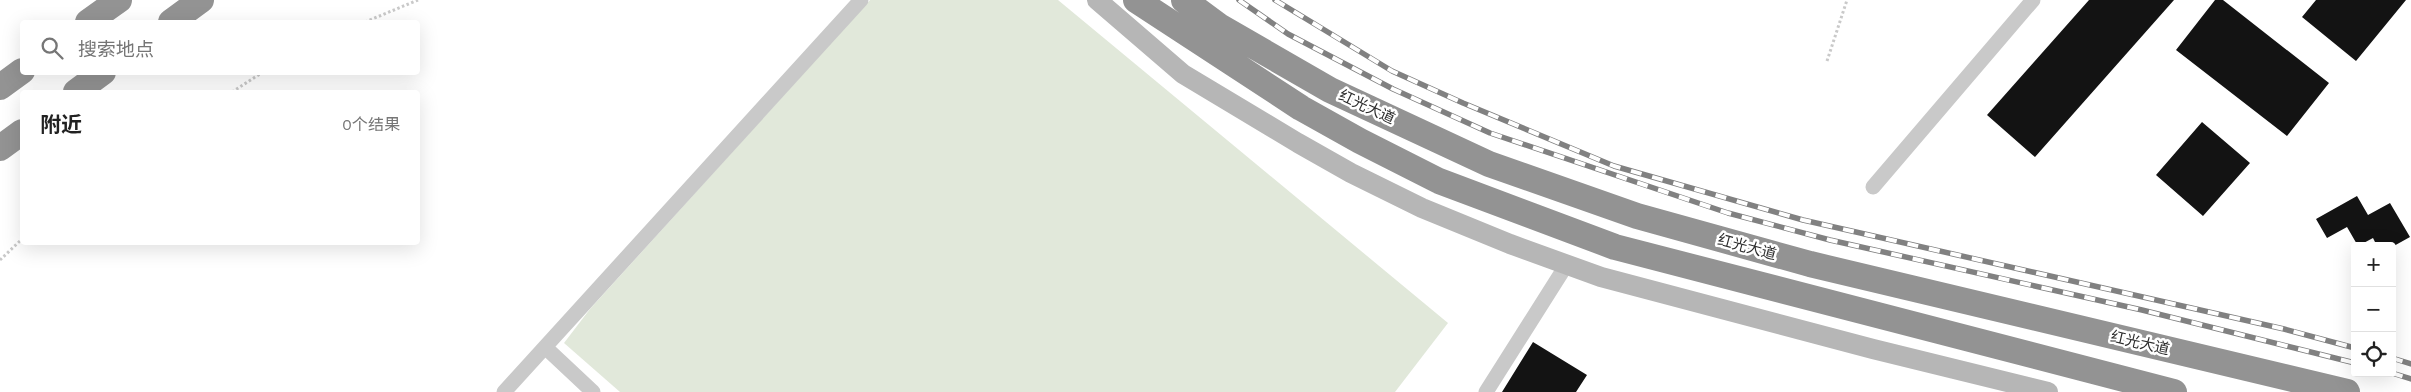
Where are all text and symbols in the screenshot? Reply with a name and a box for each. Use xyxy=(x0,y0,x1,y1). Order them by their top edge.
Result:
search box xyxy=(20,20,420,75)
icon: search xyxy=(38,34,66,62)
text: 搜索地点 xyxy=(78,38,154,61)
street label: 红光大道 xyxy=(1336,86,1398,128)
text: 附近 xyxy=(40,112,82,137)
text: 0个结果 xyxy=(342,115,400,134)
street label: 红光大道 xyxy=(1716,231,1778,263)
map controls xyxy=(2351,242,2396,377)
button: + xyxy=(2351,242,2396,287)
button: − xyxy=(2351,287,2396,332)
street label: 红光大道 xyxy=(2109,327,2171,359)
button: locate xyxy=(2351,332,2396,377)

